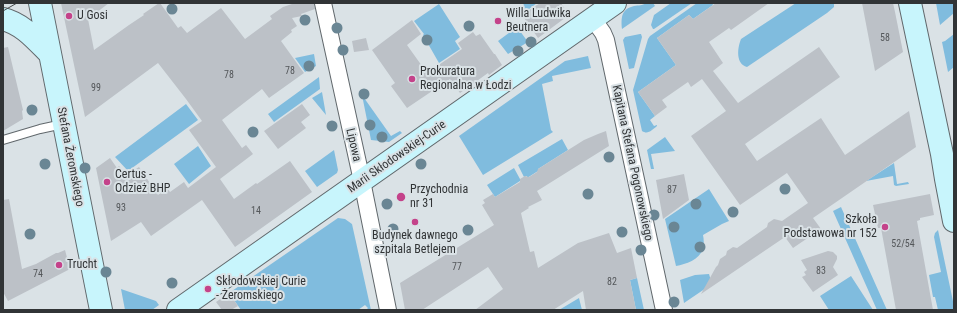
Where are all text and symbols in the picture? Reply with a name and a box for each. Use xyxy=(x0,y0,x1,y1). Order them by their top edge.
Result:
place label: Willa Ludwika Beutnera xyxy=(506,7,571,35)
place label: U Gosi xyxy=(77,9,108,23)
marker: U Gosi xyxy=(64,11,74,21)
marker: Willa Ludwika Beutnera xyxy=(493,16,503,26)
house number: 58 xyxy=(880,32,890,44)
house number: 78 xyxy=(285,65,295,77)
place label: Prokuratura Regionalna w Łodzi xyxy=(420,65,512,93)
house number: 78 xyxy=(224,69,234,81)
marker: Prokuratura Regionalna w Łodzi xyxy=(407,74,417,84)
house number: 99 xyxy=(91,82,101,94)
street label: Kapitana Stefana Pogonowskiego xyxy=(608,84,656,242)
street label: Stefana Żeromskiego xyxy=(53,106,87,208)
street label: Marii Skłodowskiej-Curie xyxy=(345,118,449,196)
street label: Lipowa xyxy=(342,127,364,163)
place label: Certus - Odzież BHP xyxy=(115,168,170,196)
marker: Certus - Odzież BHP xyxy=(102,177,112,187)
place label: Przychodnia nr 31 xyxy=(410,183,468,211)
house number: 87 xyxy=(667,184,677,196)
marker: Przychodnia nr 31 xyxy=(395,191,407,203)
house number: 93 xyxy=(116,202,126,214)
house number: 14 xyxy=(251,205,261,217)
place label: Szkoła Podstawowa nr 152 xyxy=(784,213,877,241)
marker: Budynek dawnego szpitala Betlejem xyxy=(410,217,420,227)
marker: Szkoła Podstawowa nr 152 xyxy=(880,222,890,232)
place label: Budynek dawnego szpitala Betlejem xyxy=(372,229,458,257)
house number: 52/54 xyxy=(891,238,915,250)
place label: Trucht xyxy=(67,258,97,272)
marker: Trucht xyxy=(54,260,64,270)
house number: 77 xyxy=(452,261,462,273)
house number: 83 xyxy=(816,265,826,277)
house number: 74 xyxy=(33,268,43,280)
place label: Skłodowskiej Curie - Żeromskiego xyxy=(216,275,306,303)
house number: 82 xyxy=(607,276,617,288)
marker: Skłodowskiej Curie - Żeromskiego xyxy=(203,284,213,294)

